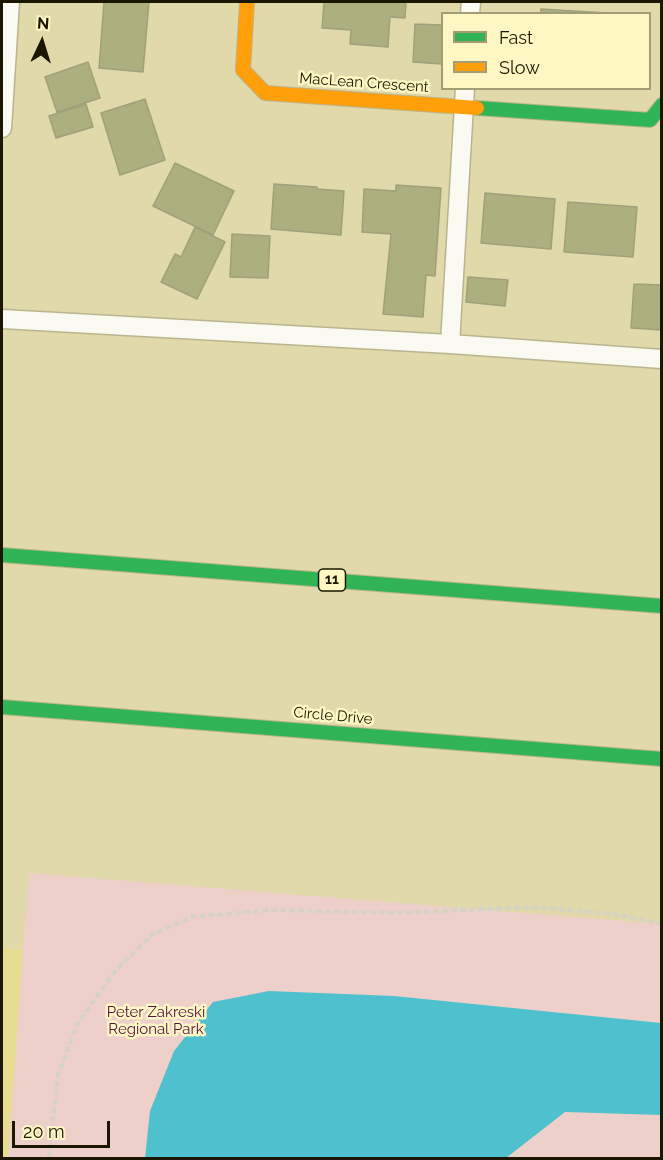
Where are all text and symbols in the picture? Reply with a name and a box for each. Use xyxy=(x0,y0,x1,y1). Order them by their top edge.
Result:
north arrow xyxy=(12,12,72,72)
legend xyxy=(441,12,651,90)
text: N xyxy=(37,14,50,33)
text: Fast xyxy=(499,27,533,48)
text: Slow xyxy=(499,57,540,78)
street label: MacLean Crescent xyxy=(299,70,429,96)
road number: 11 xyxy=(318,569,346,591)
street label: Circle Drive xyxy=(293,704,373,728)
park label: Peter Zakreski Regional Park xyxy=(107,1003,205,1038)
scale bar xyxy=(15,1109,112,1147)
text: 20 m xyxy=(23,1121,65,1142)

